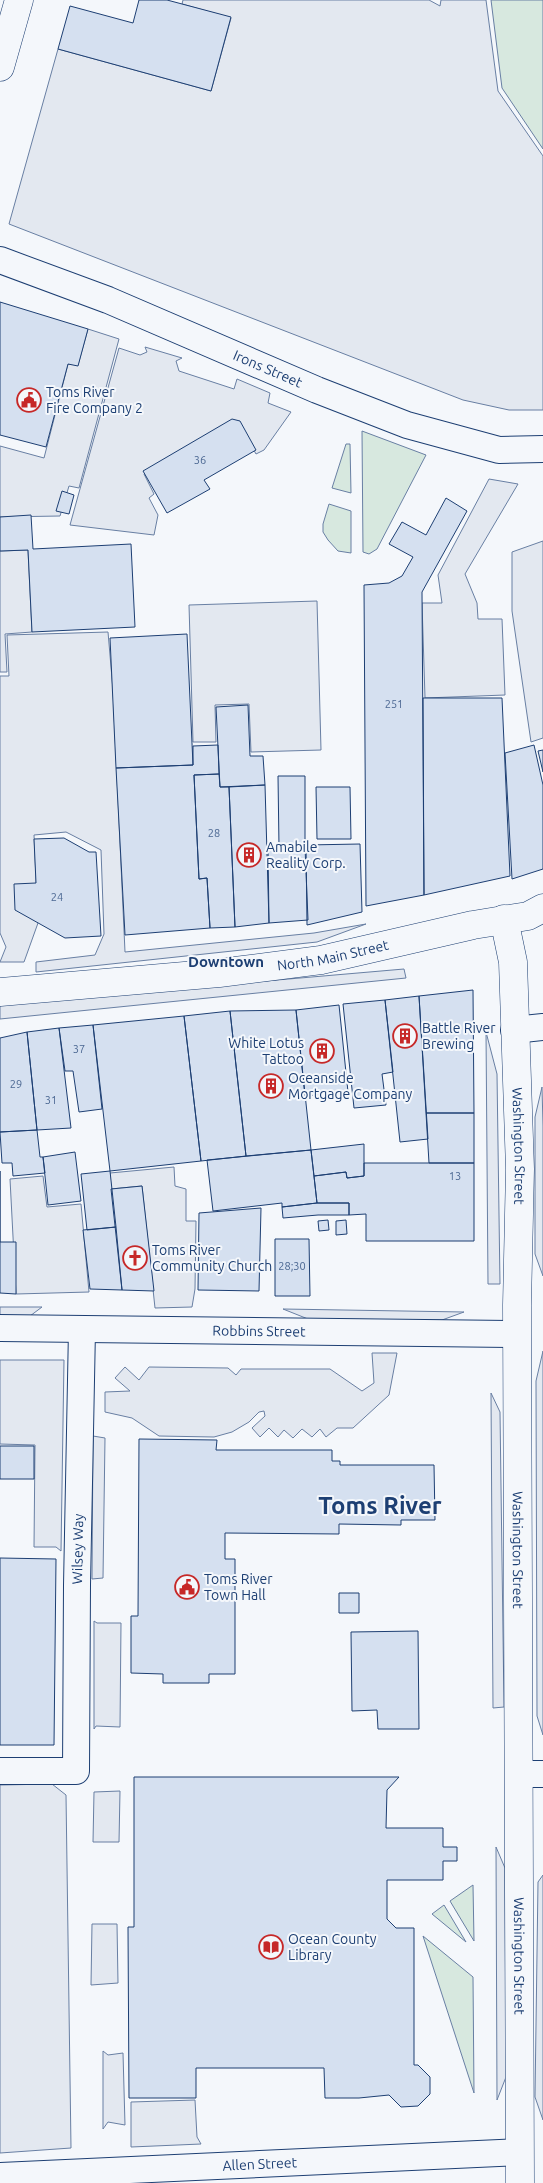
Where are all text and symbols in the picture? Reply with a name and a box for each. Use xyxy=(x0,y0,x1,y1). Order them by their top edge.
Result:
street label: Irons Street xyxy=(231,347,305,391)
place label: Toms River Fire Company 2 xyxy=(46,384,143,416)
public building icon: Toms River Fire Company 2 xyxy=(16,387,42,413)
house number: 36 xyxy=(194,454,206,466)
house number: 251 xyxy=(385,698,403,710)
house number: 28 xyxy=(208,827,220,839)
place label: Amabile Reality Corp. xyxy=(266,839,346,871)
building icon: Amabile Reality Corp. xyxy=(236,842,262,868)
house number: 24 xyxy=(51,891,63,903)
street label: North Main Street xyxy=(276,937,391,974)
district label: Downtown xyxy=(188,953,264,970)
place label: Battle River Brewing xyxy=(422,1020,496,1052)
building icon: Battle River Brewing xyxy=(392,1023,418,1049)
place label: White Lotus Tattoo xyxy=(228,1035,304,1067)
building icon: White Lotus Tattoo xyxy=(309,1038,335,1064)
house number: 37 xyxy=(73,1043,85,1055)
place label: Oceanside Mortgage Company xyxy=(288,1070,412,1102)
building icon: Oceanside Mortgage Company xyxy=(258,1073,284,1099)
house number: 29 xyxy=(10,1078,22,1090)
street label: Washington Street xyxy=(509,1087,528,1205)
house number: 31 xyxy=(45,1094,57,1106)
house number: 13 xyxy=(449,1170,461,1182)
place label: Toms River Community Church xyxy=(152,1242,272,1274)
church icon: Toms River Community Church xyxy=(122,1245,148,1271)
house number: 28;30 xyxy=(278,1260,306,1272)
street label: Robbins Street xyxy=(212,1322,306,1340)
street label: Washington Street xyxy=(510,1491,526,1609)
district label: Toms River xyxy=(318,1492,442,1519)
street label: Wilsey Way xyxy=(69,1513,86,1585)
place label: Toms River Town Hall xyxy=(204,1571,273,1603)
public building icon: Toms River Town Hall xyxy=(174,1574,200,1600)
street label: Washington Street xyxy=(511,1897,527,2015)
place label: Ocean County Library xyxy=(288,1931,377,1963)
library icon: Ocean County Library xyxy=(258,1934,284,1960)
street label: Allen Street xyxy=(222,2154,298,2174)

